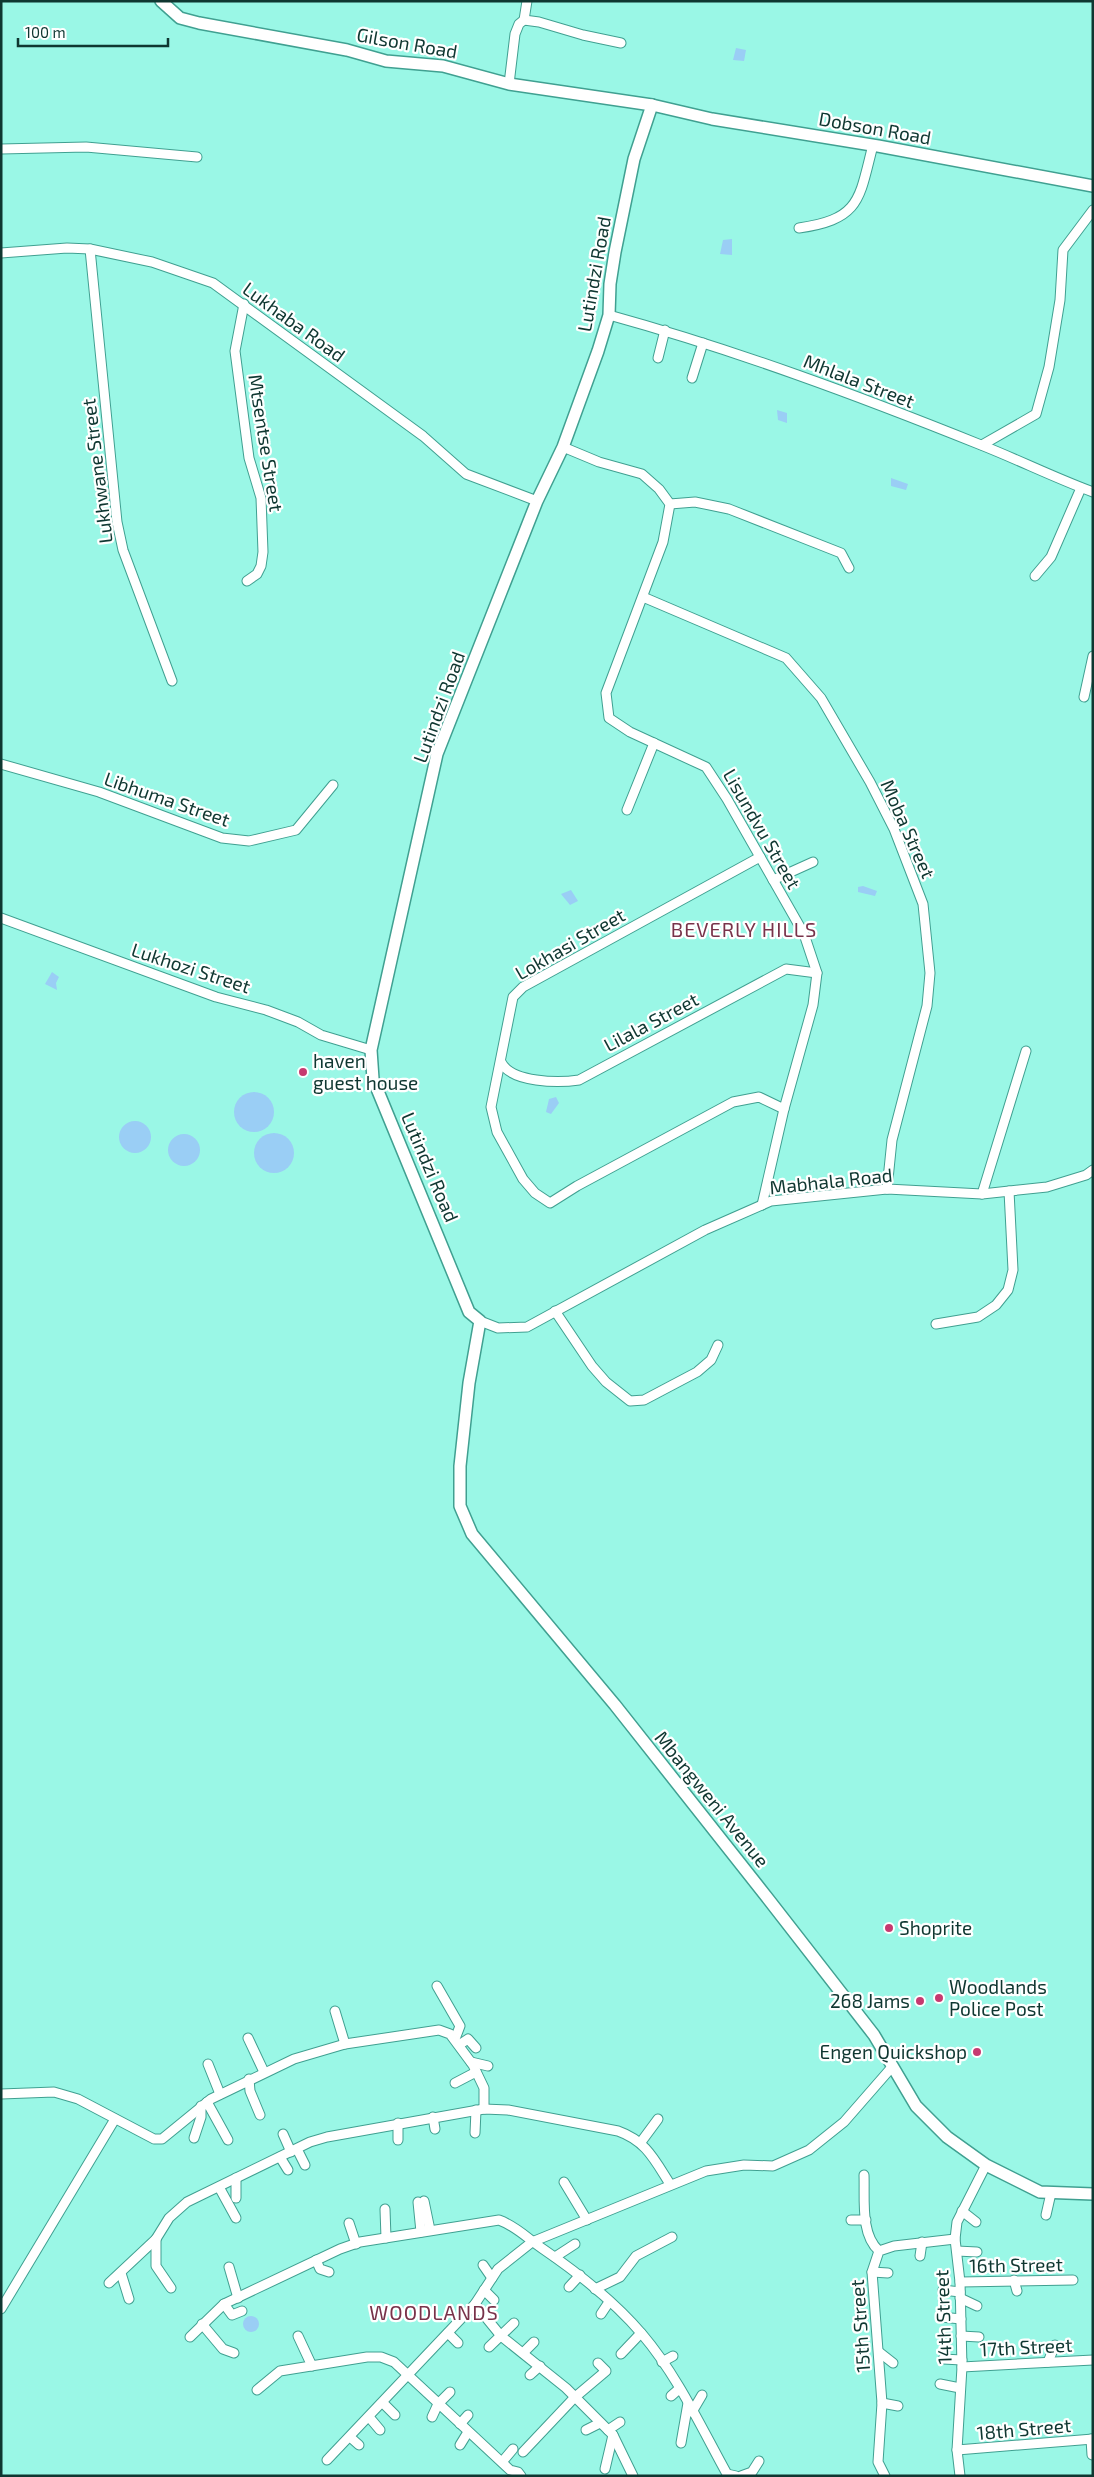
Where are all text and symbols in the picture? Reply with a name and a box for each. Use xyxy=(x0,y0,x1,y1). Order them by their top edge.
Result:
scale bar xyxy=(18,15,168,47)
street label: Gilson Road xyxy=(355,22,459,63)
text: 100 m xyxy=(25,23,66,41)
street label: Dobson Road xyxy=(817,106,933,149)
street label: Lutindzi Road xyxy=(572,214,615,333)
street label: Lukhaba Road xyxy=(239,277,350,366)
street label: Mhlala Street xyxy=(800,349,918,412)
street label: Mtsentse Street xyxy=(244,373,289,513)
street label: Lukhwane Street xyxy=(76,397,117,545)
street label: Lutindzi Road xyxy=(408,648,469,766)
street label: Lisundvu Street xyxy=(719,765,806,893)
street label: Libhuma Street xyxy=(101,766,233,831)
street label: Moba Street xyxy=(876,776,940,882)
street label: Lokhasi Street xyxy=(511,903,629,984)
district label: BEVERLY HILLS xyxy=(671,917,817,941)
street label: Lukhozi Street xyxy=(129,938,253,998)
street label: Lilala Street xyxy=(600,987,702,1056)
place label: haven guest house xyxy=(313,1049,418,1094)
marker: haven guest house xyxy=(297,1066,309,1078)
street label: Lutindzi Road xyxy=(397,1109,464,1225)
street label: Mabhala Road xyxy=(768,1163,894,1198)
street label: Mbangweni Avenue xyxy=(650,1726,774,1871)
place label: Shoprite xyxy=(899,1916,972,1939)
marker: Shoprite xyxy=(883,1922,895,1934)
place label: Woodlands Police Post xyxy=(949,1975,1047,2020)
place label: 268 Jams xyxy=(830,1989,910,2012)
marker: Woodlands Police Post xyxy=(933,1992,945,2004)
marker: 268 Jams xyxy=(914,1995,926,2007)
place label: Engen Quickshop xyxy=(820,2040,967,2063)
marker: Engen Quickshop xyxy=(971,2046,983,2058)
street label: 16th Street xyxy=(969,2252,1063,2277)
street label: 14th Street xyxy=(929,2269,956,2365)
street label: 15th Street xyxy=(845,2279,874,2373)
district label: WOODLANDS xyxy=(369,2300,499,2324)
street label: 17th Street xyxy=(979,2333,1073,2360)
street label: 18th Street xyxy=(976,2413,1072,2444)

